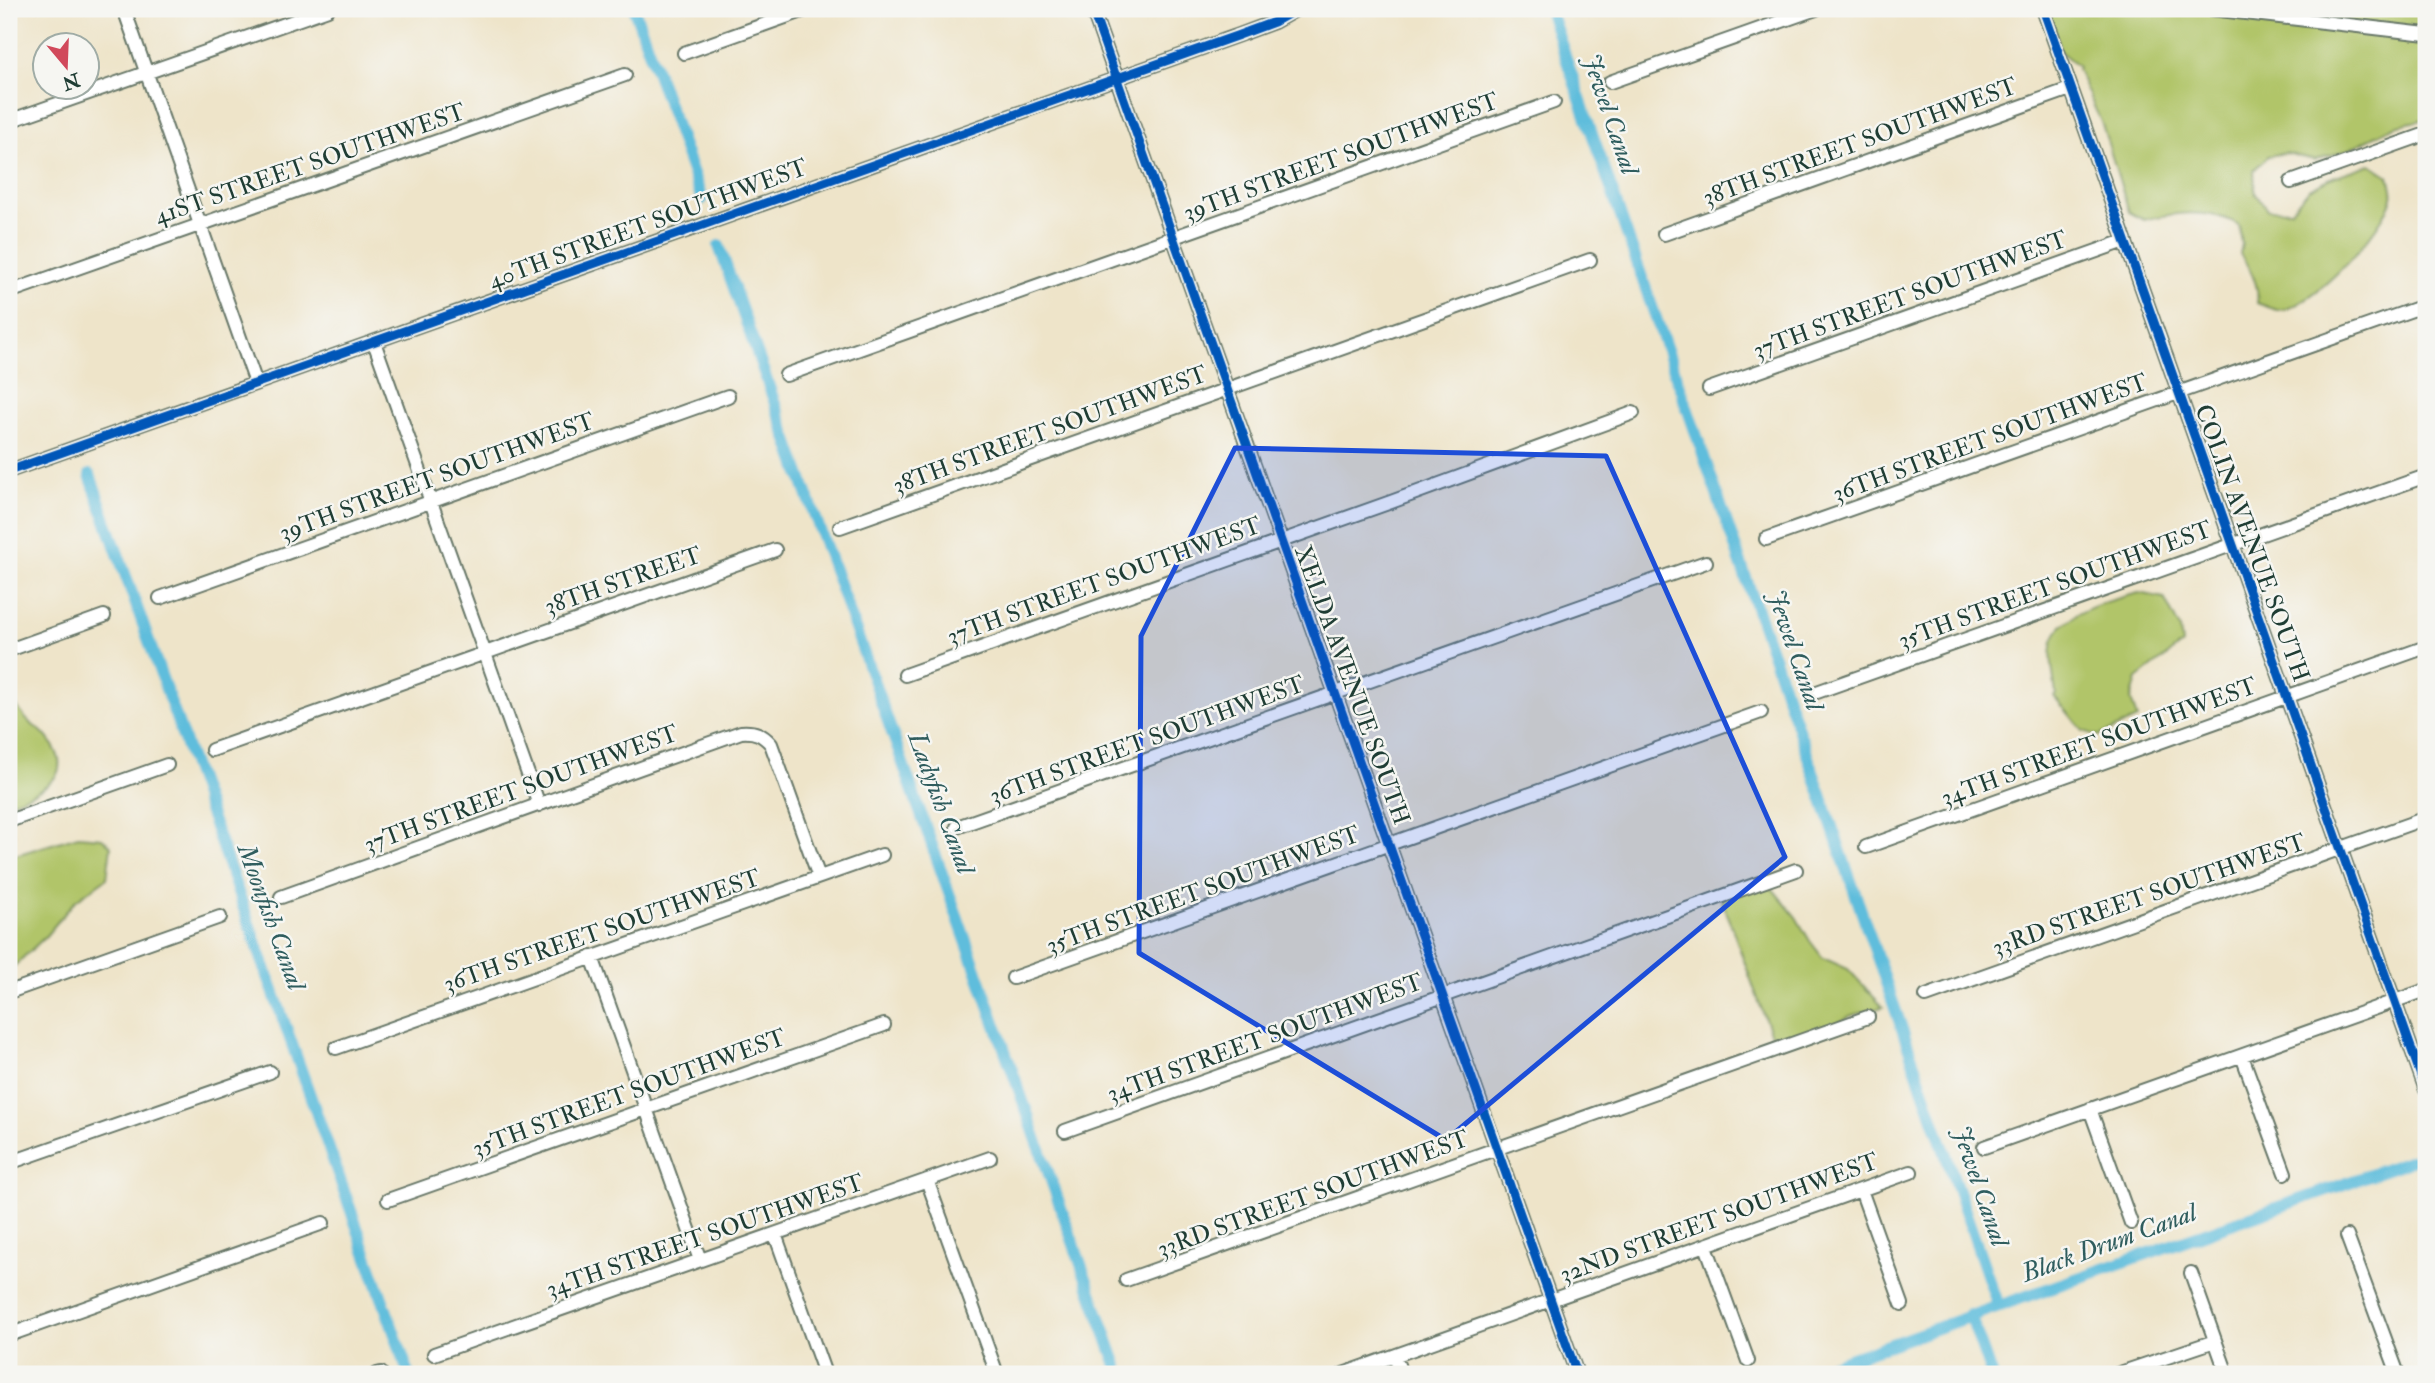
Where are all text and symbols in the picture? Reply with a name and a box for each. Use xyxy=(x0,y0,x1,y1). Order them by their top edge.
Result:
north arrow xyxy=(32,32,102,102)
water label: Jewel Canal xyxy=(1574,49,1646,180)
text: N xyxy=(58,67,84,96)
street label: 38TH STREET SOUTHWEST xyxy=(1699,71,2021,213)
street label: 39TH STREET SOUTHWEST xyxy=(1179,85,1503,229)
street label: 41ST STREET SOUTHWEST xyxy=(150,96,470,232)
street label: 40TH STREET SOUTHWEST xyxy=(484,152,812,296)
street label: 37TH STREET SOUTHWEST xyxy=(1749,224,2071,366)
street label: 38TH STREET SOUTHWEST xyxy=(889,359,1211,501)
street label: 36TH STREET SOUTHWEST xyxy=(1828,366,2152,509)
street label: COLIN AVENUE SOUTH xyxy=(2187,400,2317,686)
street label: 39TH STREET SOUTHWEST xyxy=(275,405,599,549)
street label: 37TH STREET SOUTHWEST xyxy=(943,510,1265,652)
street label: 35TH STREET SOUTHWEST xyxy=(1894,514,2216,656)
street label: 38TH STREET xyxy=(541,540,706,622)
street label: XELDA AVENUE SOUTH xyxy=(1287,541,1417,829)
water label: Jewel Canal xyxy=(1759,585,1831,716)
street label: 36TH STREET SOUTHWEST xyxy=(985,668,1309,811)
street label: 34TH STREET SOUTHWEST xyxy=(1937,670,2261,814)
street label: 37TH STREET SOUTHWEST xyxy=(360,718,682,860)
water label: Ladyfish Canal xyxy=(900,727,982,880)
street label: 35TH STREET SOUTHWEST xyxy=(1042,819,1364,961)
street label: 33RD STREET SOUTHWEST xyxy=(1988,827,2310,963)
water label: Moonfish Canal xyxy=(229,838,313,996)
street label: 36TH STREET SOUTHWEST xyxy=(440,862,765,1000)
street label: 34TH STREET SOUTHWEST xyxy=(1103,966,1427,1110)
street label: 35TH STREET SOUTHWEST xyxy=(468,1022,790,1164)
water label: Jewel Canal xyxy=(1944,1121,2016,1252)
street label: 33RD STREET SOUTHWEST xyxy=(1153,1123,1473,1265)
street label: 32ND STREET SOUTHWEST xyxy=(1556,1146,1883,1290)
street label: 34TH STREET SOUTHWEST xyxy=(542,1167,868,1305)
water label: Black Drum Canal xyxy=(2015,1196,2202,1290)

